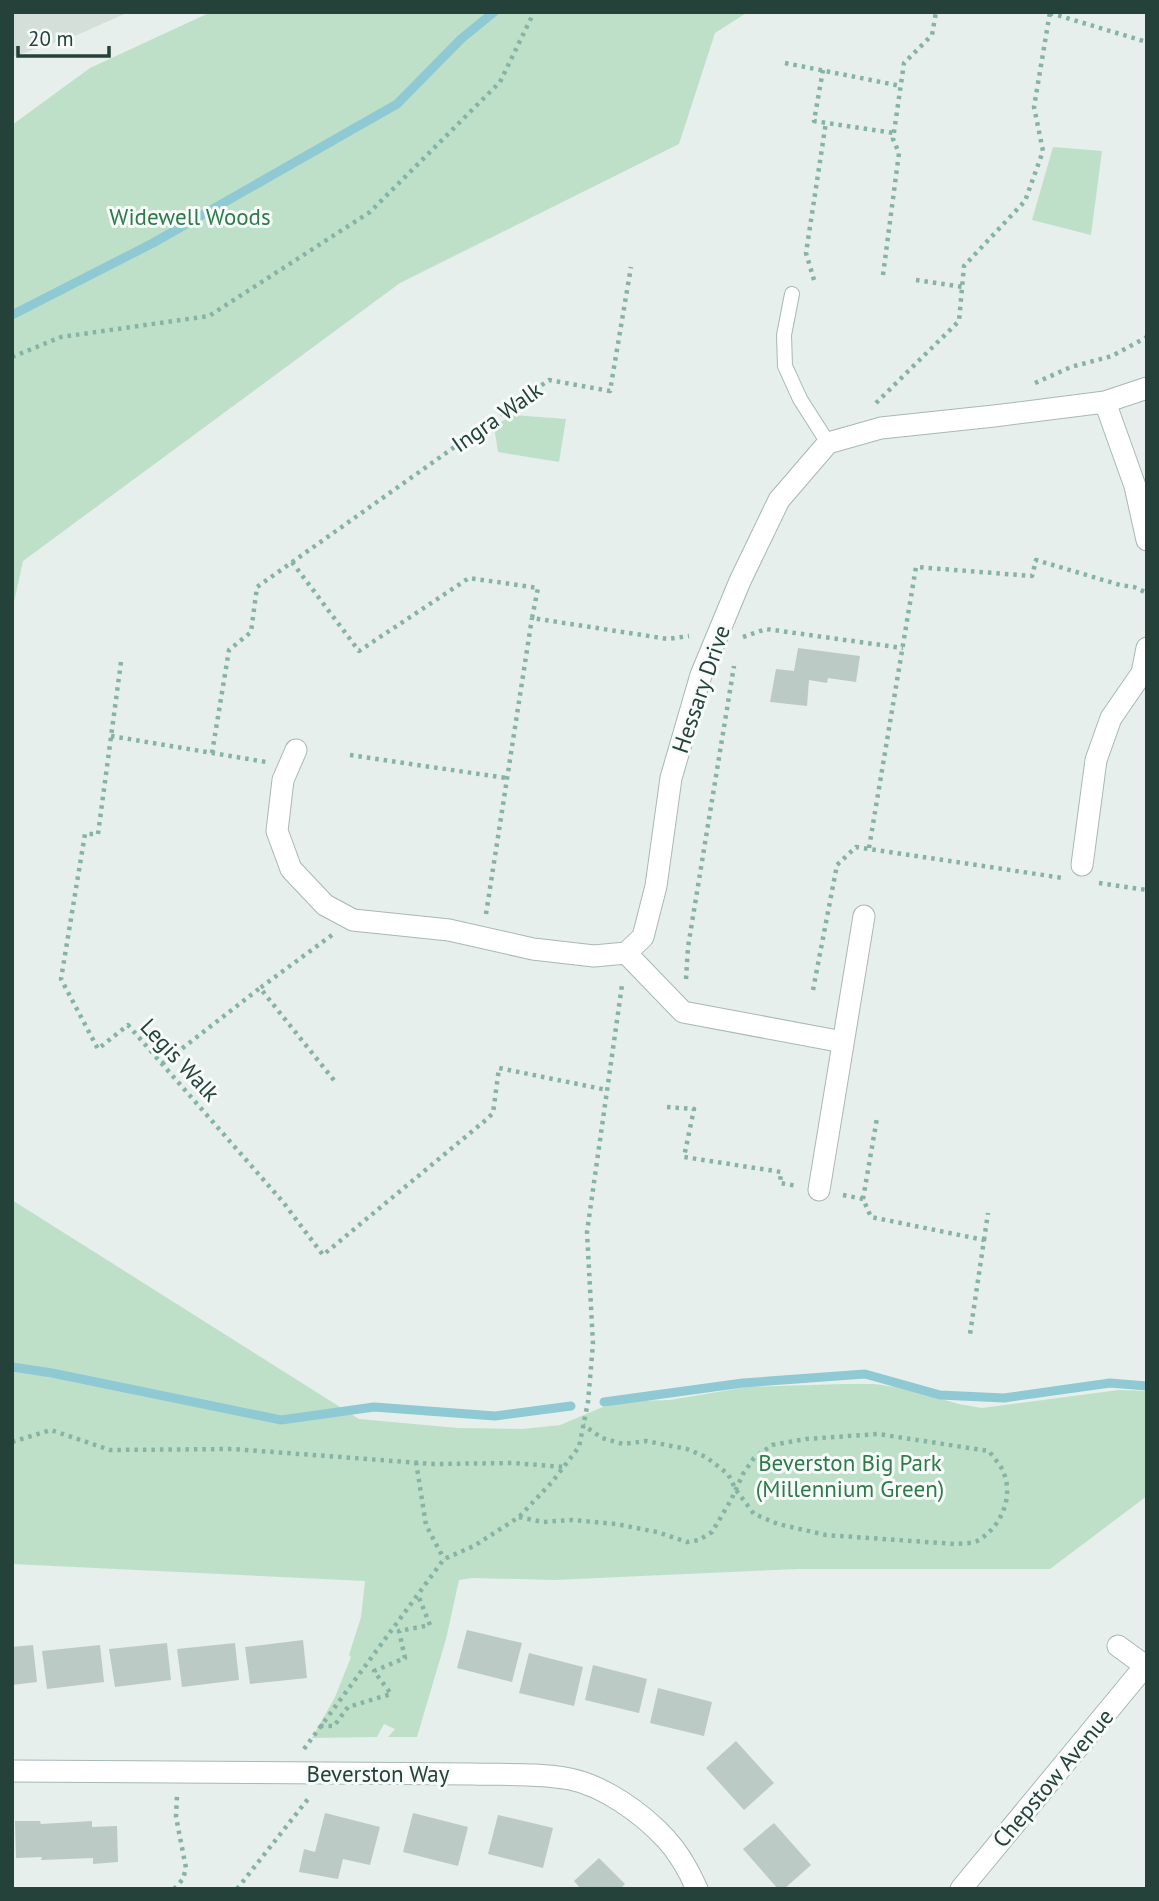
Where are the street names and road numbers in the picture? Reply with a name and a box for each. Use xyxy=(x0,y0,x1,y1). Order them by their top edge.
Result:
street label: Ingra Walk xyxy=(446,375,548,458)
street label: Hessary Drive xyxy=(665,621,736,757)
street label: Legis Walk xyxy=(135,1012,226,1107)
street label: Chepstow Avenue xyxy=(986,1702,1119,1853)
street label: Beverston Way xyxy=(306,1759,450,1788)

